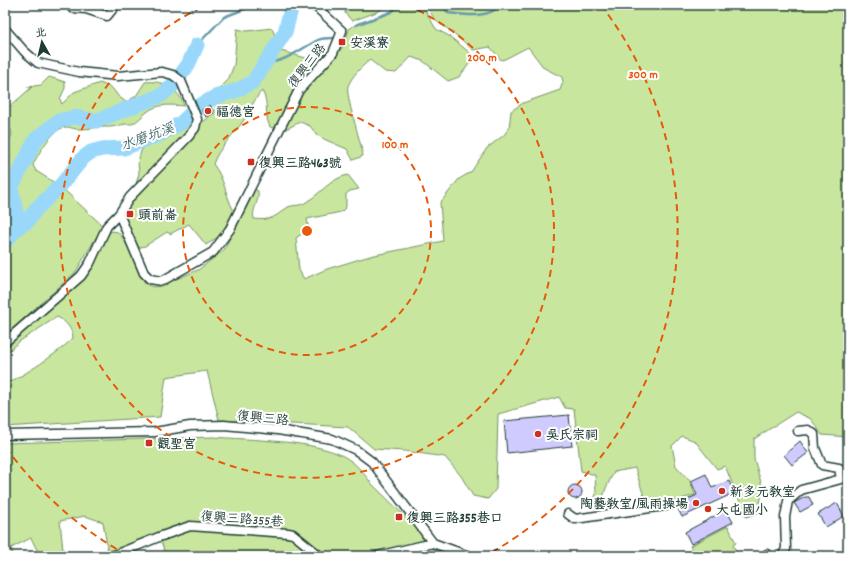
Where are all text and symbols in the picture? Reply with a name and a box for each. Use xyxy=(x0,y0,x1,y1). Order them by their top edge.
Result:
north arrow xyxy=(22,22,62,62)
text: 北 xyxy=(34,25,47,43)
place label: 安溪寮 xyxy=(350,35,389,54)
marker: 安溪寮 xyxy=(337,37,347,47)
street label: 復興三路 xyxy=(284,40,331,93)
text: 200 m xyxy=(467,50,497,67)
text: 300 m xyxy=(628,67,658,84)
place label: 福德宮 xyxy=(216,104,255,123)
marker: 福德宮 xyxy=(203,106,213,116)
water label: 水磨坑溪 xyxy=(118,119,178,157)
text: 100 m xyxy=(382,137,408,154)
place label: 復興三路463號 xyxy=(259,155,342,174)
marker: 復興三路463號 xyxy=(246,157,256,167)
place label: 頭前崙 xyxy=(138,207,177,226)
marker: 頭前崙 xyxy=(125,209,135,219)
centre of rings xyxy=(300,224,314,238)
street label: 復興三路 xyxy=(236,407,290,432)
place label: 吳氏宗祠 xyxy=(546,427,598,446)
marker: 吳氏宗祠 xyxy=(533,429,543,439)
place label: 觀聖宮 xyxy=(157,436,196,455)
marker: 觀聖宮 xyxy=(144,438,154,448)
place label: 新多元教室 xyxy=(730,484,795,503)
marker: 新多元教室 xyxy=(717,486,727,496)
place label: 陶藝教室/風雨操場 xyxy=(580,496,688,515)
marker: 陶藝教室/風雨操場 xyxy=(691,498,701,508)
place label: 大屯國小 xyxy=(716,502,768,521)
marker: 大屯國小 xyxy=(703,504,713,514)
street label: 復興三路355巷 xyxy=(200,508,284,533)
place label: 復興三路355巷口 xyxy=(407,510,503,529)
marker: 復興三路355巷口 xyxy=(394,512,404,522)

